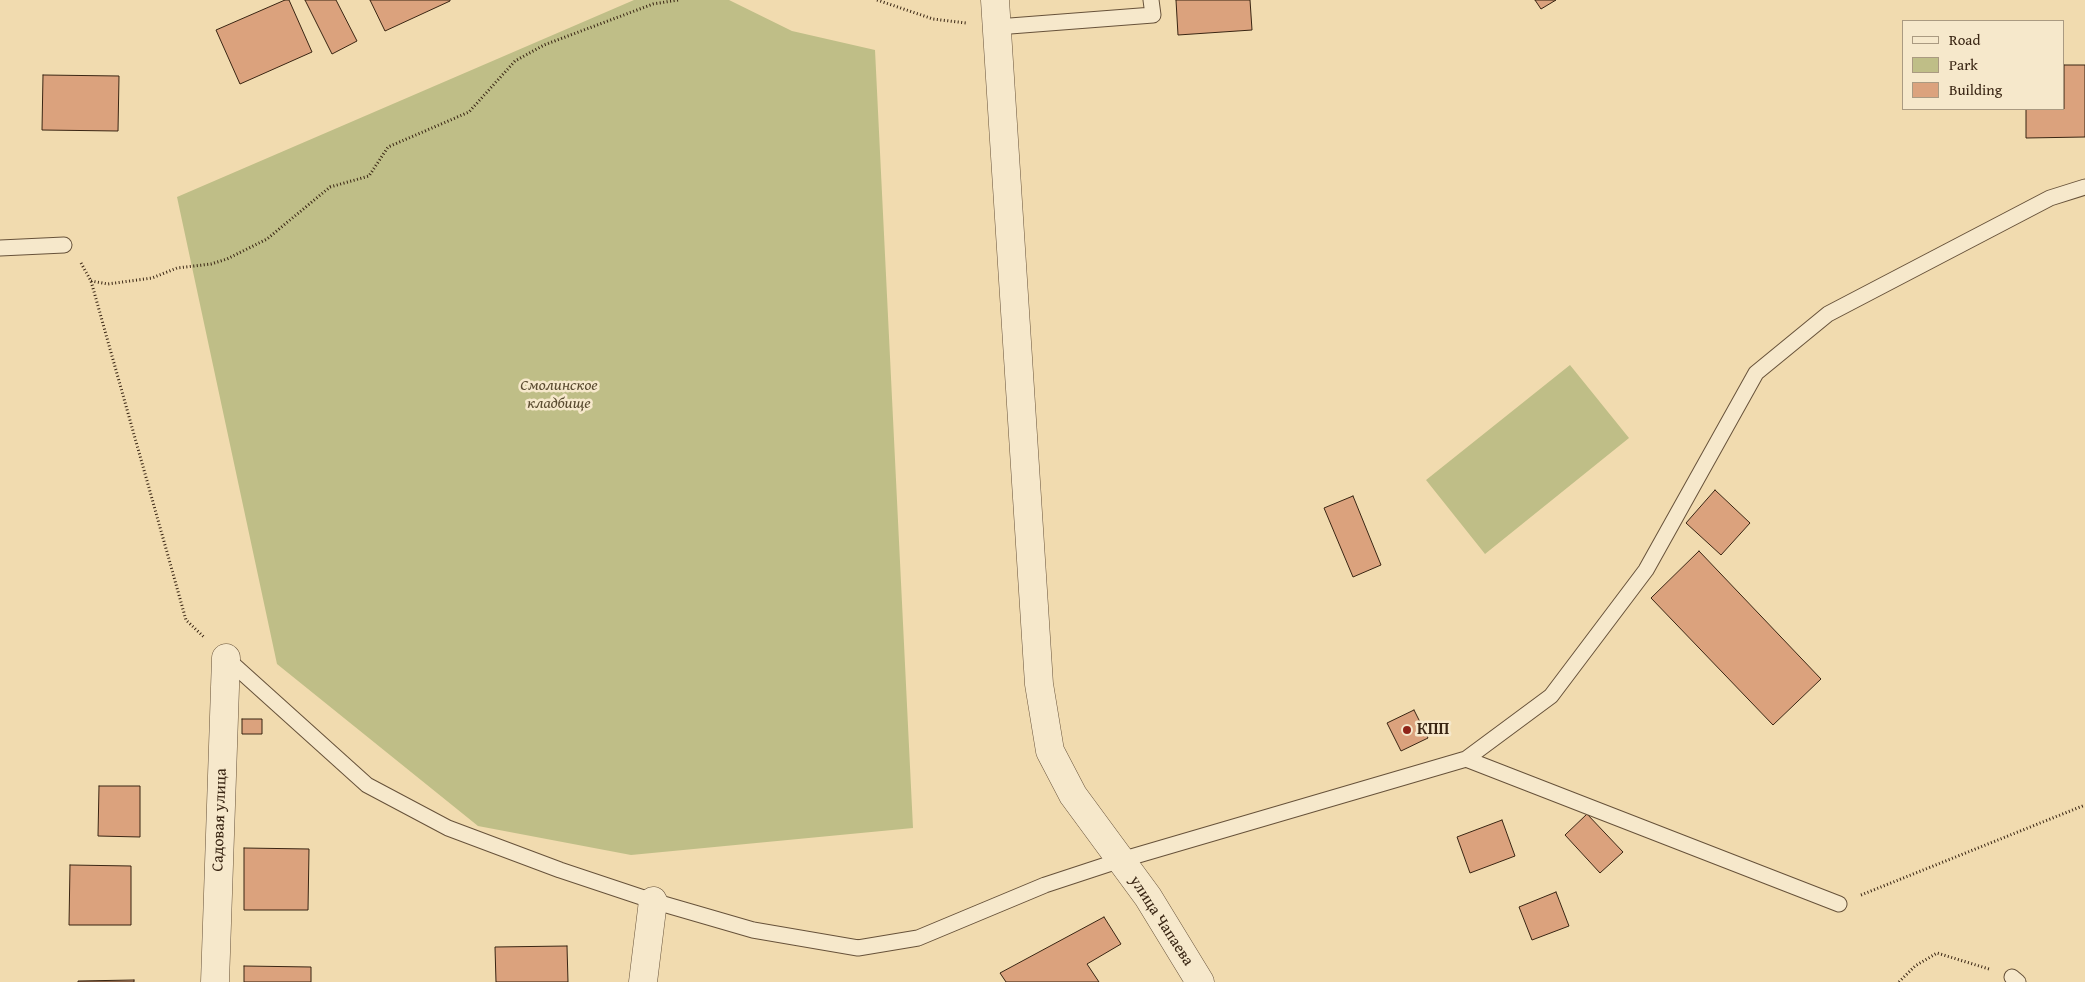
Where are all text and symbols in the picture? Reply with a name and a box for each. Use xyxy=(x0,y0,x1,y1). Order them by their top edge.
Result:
legend xyxy=(1902,20,2065,110)
text: Road xyxy=(1949,29,1980,50)
text: Park xyxy=(1949,54,1978,75)
text: Building xyxy=(1949,79,2002,100)
park label: Смолинское кладбище xyxy=(520,376,598,414)
place label: КПП xyxy=(1417,720,1449,740)
marker: КПП xyxy=(1401,724,1413,736)
street label: Садовая улица xyxy=(209,768,231,872)
street label: улица Чапаева xyxy=(1125,872,1197,970)

